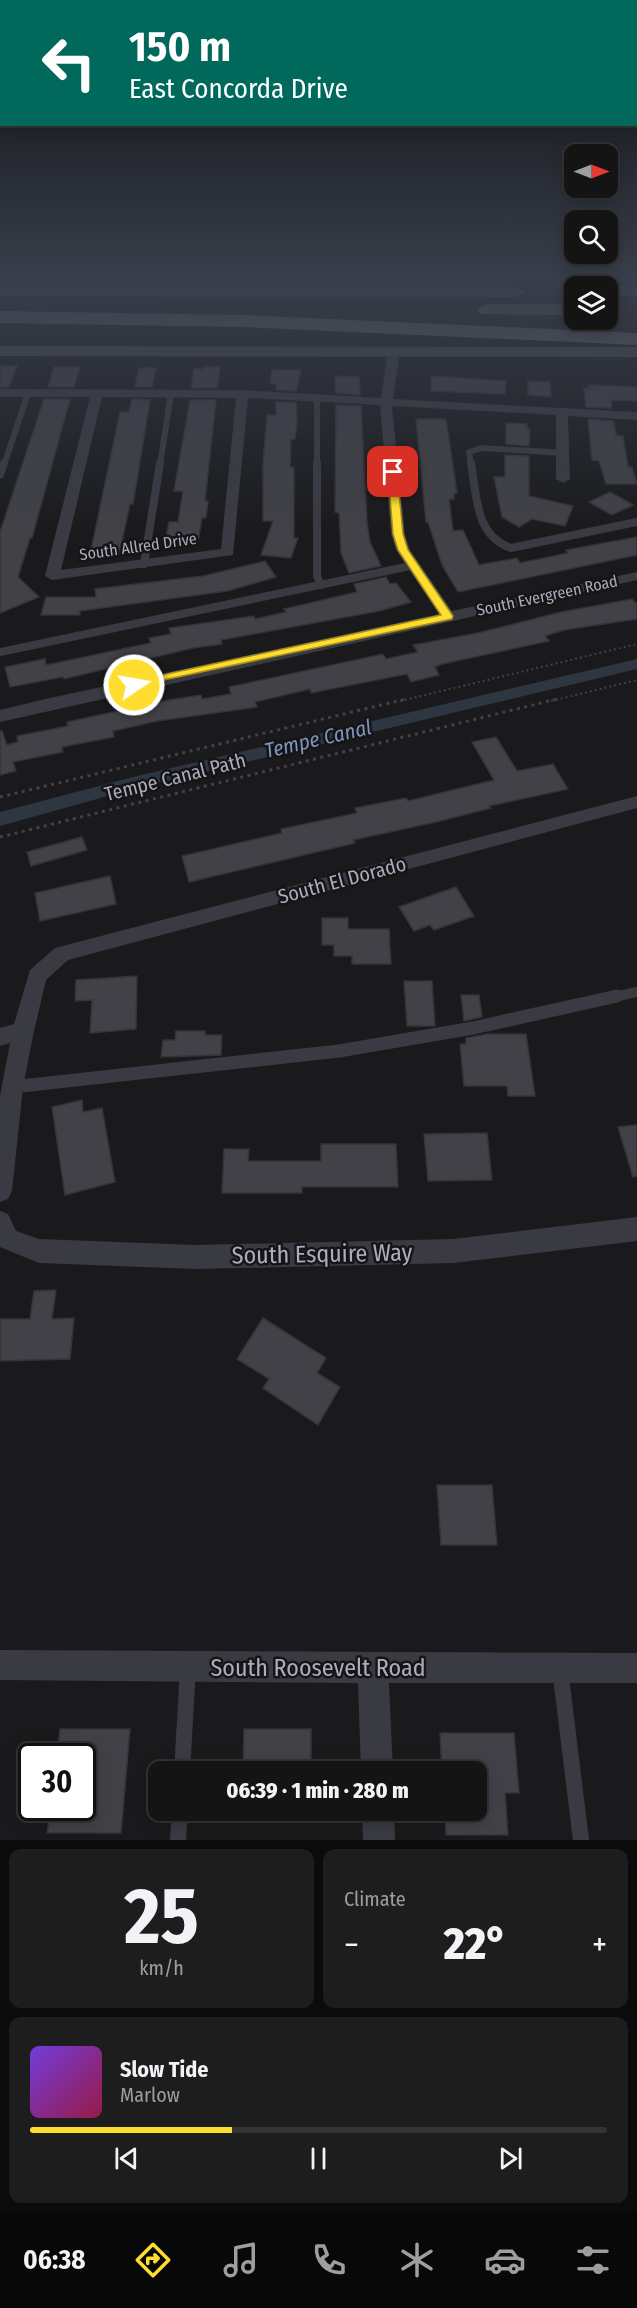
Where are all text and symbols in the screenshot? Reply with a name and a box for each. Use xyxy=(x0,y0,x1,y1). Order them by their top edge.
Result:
text: 150 m xyxy=(129,22,231,72)
icon: left xyxy=(30,24,108,102)
text: East Concorda Drive xyxy=(129,73,348,105)
north arrow xyxy=(564,144,618,198)
map controls xyxy=(564,144,618,330)
button: search xyxy=(564,210,618,264)
button: layers xyxy=(564,276,618,330)
pin xyxy=(367,446,418,497)
icon: arrive xyxy=(376,455,409,488)
street label: South Allred Drive xyxy=(78,529,198,564)
street label: South Evergreen Road xyxy=(475,571,619,620)
position arrow xyxy=(102,653,166,717)
water label: Tempe Canal xyxy=(262,714,374,764)
street label: Tempe Canal Path xyxy=(102,748,248,806)
street label: South El Dorado xyxy=(275,851,409,909)
street label: South Esquire Way xyxy=(231,1238,413,1270)
street label: South Roosevelt Road xyxy=(210,1654,426,1682)
speed limit sign: 30 xyxy=(18,1743,96,1821)
text: 06:39 · 1 min · 280 m xyxy=(226,1777,409,1804)
text: 25 xyxy=(124,1870,199,1964)
text: Climate xyxy=(344,1887,406,1911)
text: 22° xyxy=(444,1917,507,1971)
text: − xyxy=(344,1925,359,1965)
text: + xyxy=(592,1925,607,1965)
text: km/h xyxy=(139,1956,184,1980)
text: Slow Tide xyxy=(120,2056,208,2083)
text: Marlow xyxy=(120,2083,180,2107)
icon: previous xyxy=(110,2142,143,2175)
icon: pause xyxy=(302,2142,335,2175)
icon: next xyxy=(494,2142,527,2175)
icon: directions xyxy=(132,2239,174,2281)
icon: music xyxy=(220,2239,262,2281)
icon: phone xyxy=(308,2239,350,2281)
icon: climate xyxy=(396,2239,438,2281)
icon: car xyxy=(484,2239,526,2281)
icon: filters xyxy=(572,2239,614,2281)
text: 06:38 xyxy=(23,2244,86,2276)

